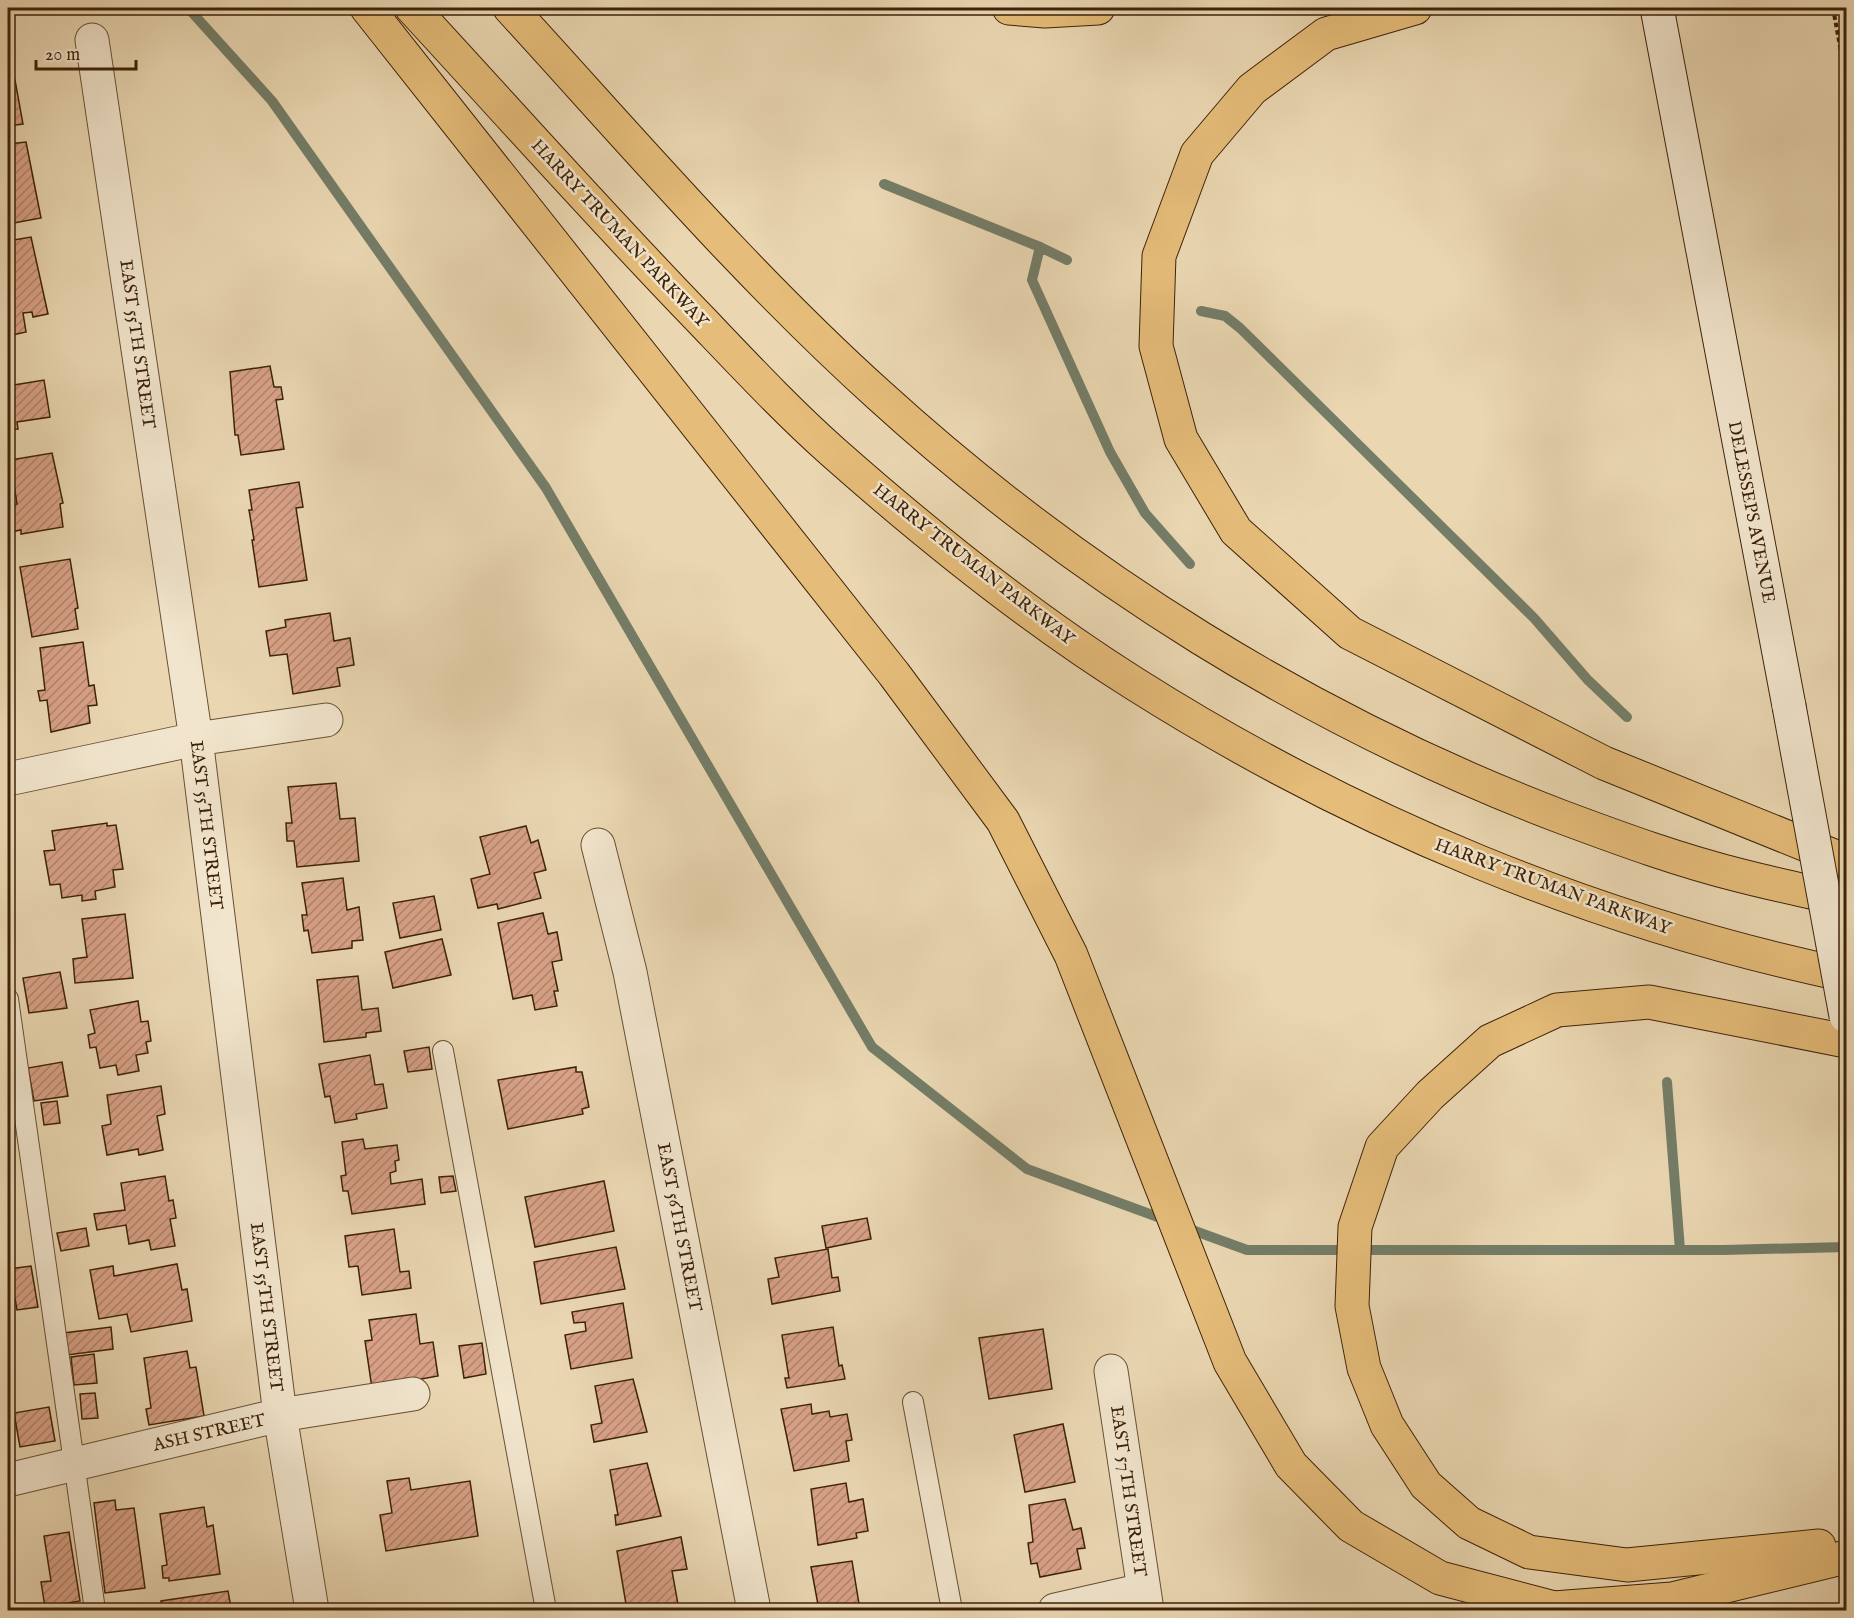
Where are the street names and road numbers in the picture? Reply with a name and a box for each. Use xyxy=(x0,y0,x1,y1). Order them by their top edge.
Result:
street label: HARRY TRUMAN PARKWAY xyxy=(525,135,713,334)
street label: EAST 55TH STREET xyxy=(113,258,160,430)
street label: DELESSEPS AVENUE xyxy=(1722,419,1780,605)
street label: HARRY TRUMAN PARKWAY xyxy=(868,479,1079,652)
street label: EAST 55TH STREET xyxy=(184,739,227,911)
street label: HARRY TRUMAN PARKWAY xyxy=(1431,834,1675,941)
street label: EAST 56TH STREET xyxy=(651,1141,706,1314)
street label: EAST 55TH STREET xyxy=(244,1221,287,1393)
street label: EAST 57TH STREET xyxy=(1104,1404,1151,1578)
street label: ASH STREET xyxy=(150,1409,268,1458)

